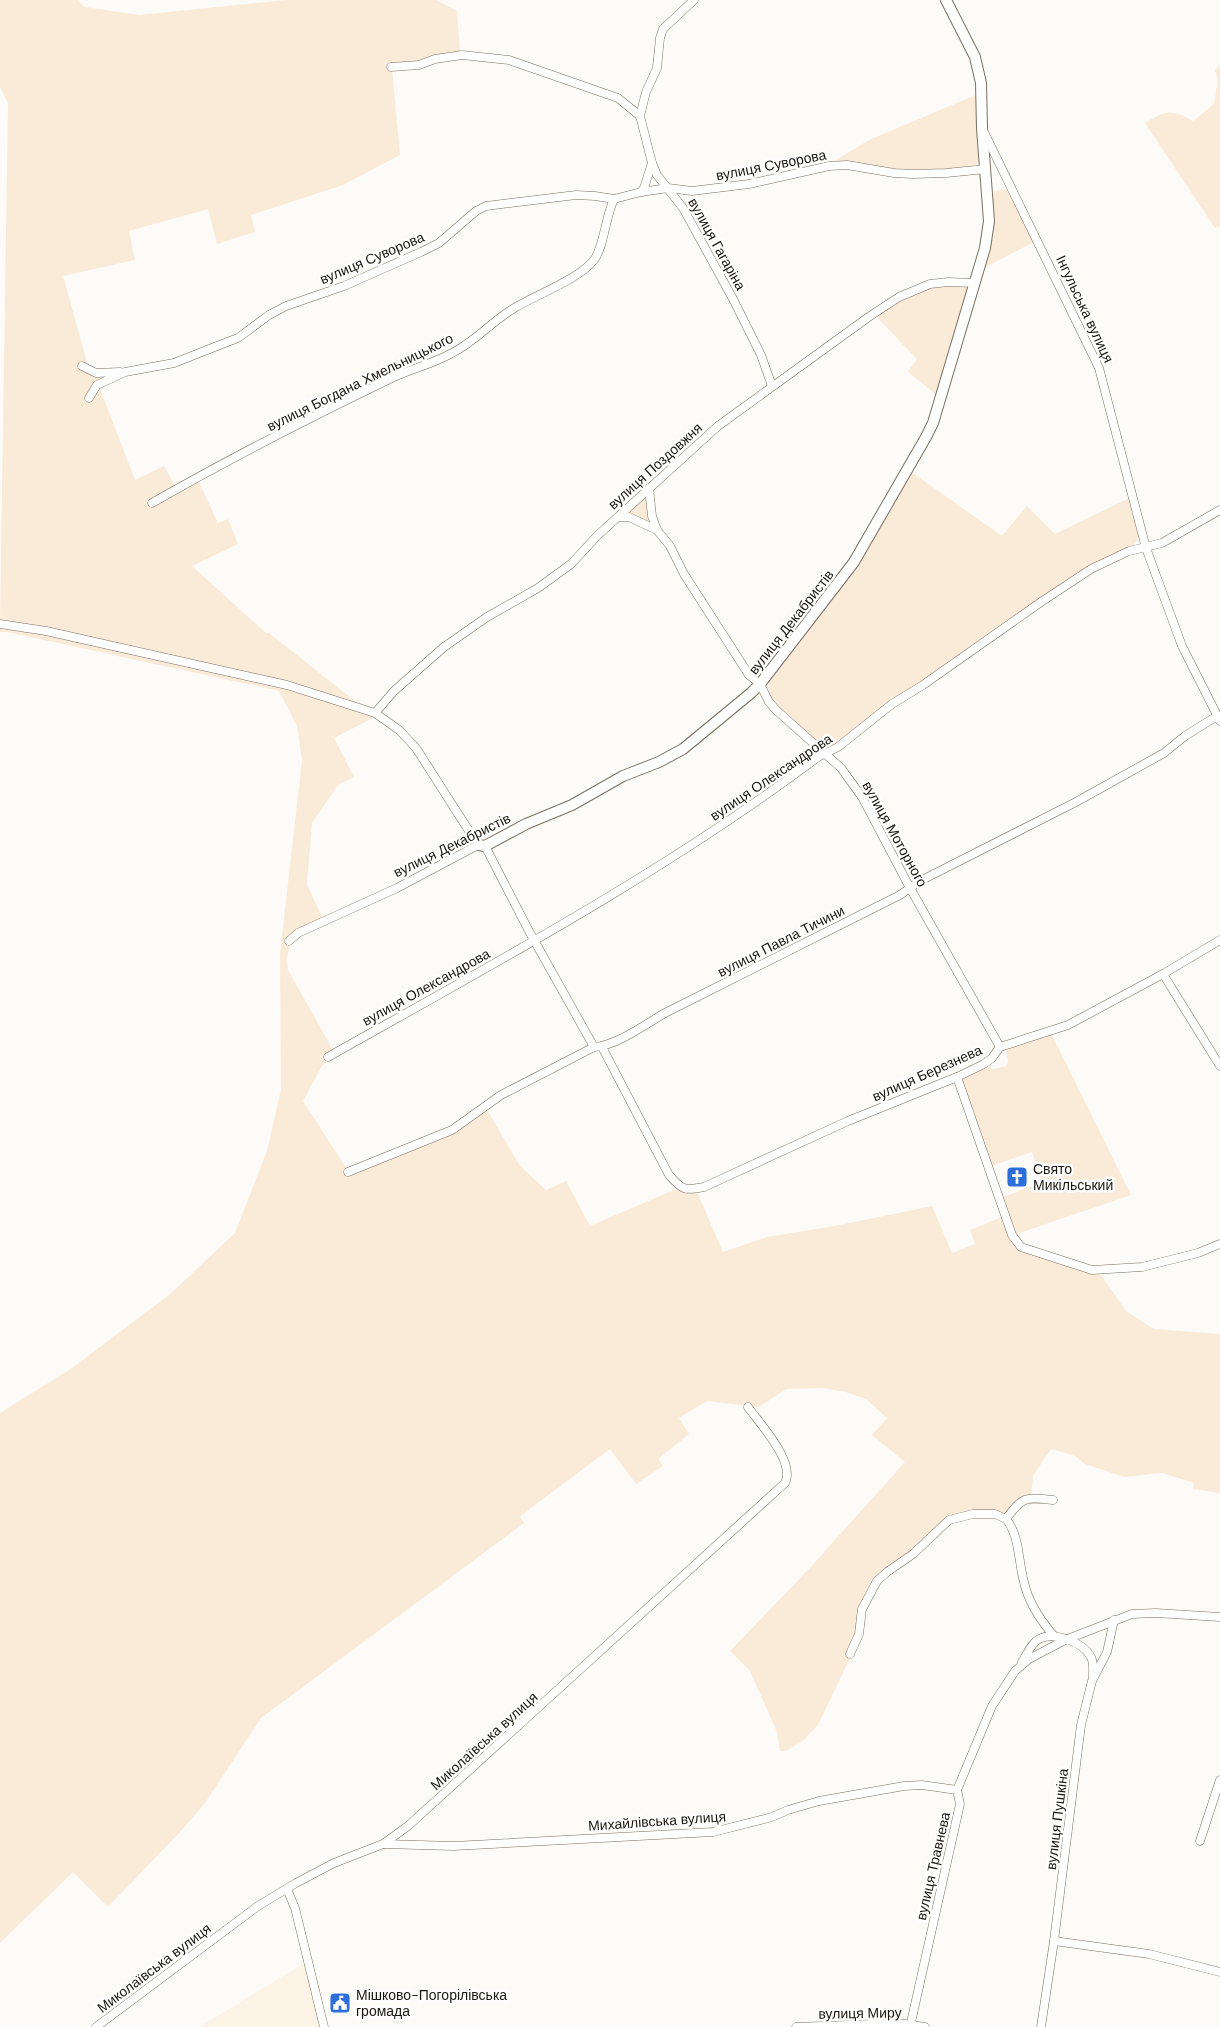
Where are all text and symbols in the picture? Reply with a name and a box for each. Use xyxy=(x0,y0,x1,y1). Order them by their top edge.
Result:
street label: вулиця Суворова xyxy=(714,145,828,185)
street label: вулиця Гагаріна xyxy=(684,195,750,293)
street label: вулиця Суворова xyxy=(317,228,427,288)
street label: Інгульська вулиця xyxy=(1052,252,1118,366)
street label: вулиця Богдана Хмельницького xyxy=(264,329,456,435)
street label: вулиця Поздовжня xyxy=(604,419,706,513)
street label: вулиця Декабристів xyxy=(744,566,838,678)
street label: вулиця Олександрова xyxy=(707,729,836,825)
street label: вулиця Моторного xyxy=(858,778,932,890)
street label: вулиця Декабристів xyxy=(390,809,514,881)
street label: вулиця Павла Тичини xyxy=(714,901,848,981)
street label: вулиця Олександрова xyxy=(359,944,493,1030)
street label: вулиця Березнева xyxy=(869,1041,985,1105)
place label: Свято Микільський xyxy=(1033,1160,1113,1194)
church icon: Свято Микільський xyxy=(1005,1165,1029,1189)
street label: Миколаївська вулиця xyxy=(427,1688,541,1794)
street label: вулиця Пушкіна xyxy=(1042,1767,1072,1871)
street label: Михайлівська вулиця xyxy=(587,1807,727,1835)
street label: вулиця Травнева xyxy=(912,1810,954,1922)
street label: Миколаївська вулиця xyxy=(93,1919,215,2017)
place label: Мішково-Погорілівська громада xyxy=(356,1986,507,2020)
public building icon: Мішково-Погорілівська громада xyxy=(328,1991,352,2015)
street label: вулиця Миру xyxy=(818,2003,902,2023)

